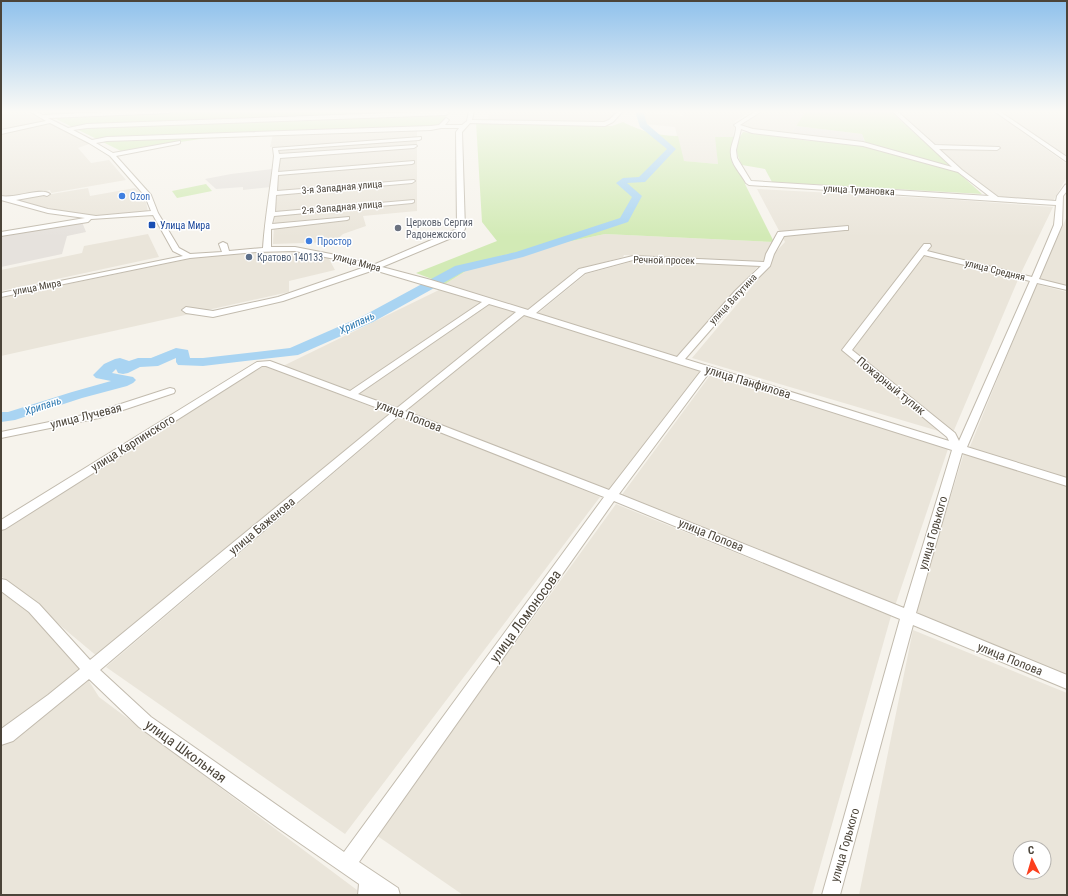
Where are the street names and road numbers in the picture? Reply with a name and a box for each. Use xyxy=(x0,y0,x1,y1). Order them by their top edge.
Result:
street label: 3-я Западная улица xyxy=(301,178,383,196)
street label: улица Тумановка xyxy=(823,183,895,197)
street label: 2-я Западная улица xyxy=(301,198,383,216)
street label: улица Мира xyxy=(332,250,382,274)
street label: Речной просек xyxy=(633,254,695,266)
street label: улица Средняя xyxy=(964,257,1027,283)
street label: улица Ватутина xyxy=(707,272,759,326)
street label: улица Мира xyxy=(12,277,62,297)
street label: Пожарный тупик xyxy=(854,354,928,418)
street label: улица Панфилова xyxy=(704,362,793,402)
street label: улица Попова xyxy=(374,397,444,435)
street label: улица Лучевая xyxy=(49,400,123,432)
street label: улица Карпинского xyxy=(89,412,177,474)
street label: улица Баженова xyxy=(226,494,298,558)
street label: улица Горького xyxy=(916,494,950,572)
street label: улица Попова xyxy=(676,516,746,555)
street label: улица Ломоносова xyxy=(486,567,564,665)
street label: улица Попова xyxy=(975,640,1045,679)
street label: улица Школьная xyxy=(142,716,230,786)
street label: улица Горького xyxy=(828,806,862,884)

